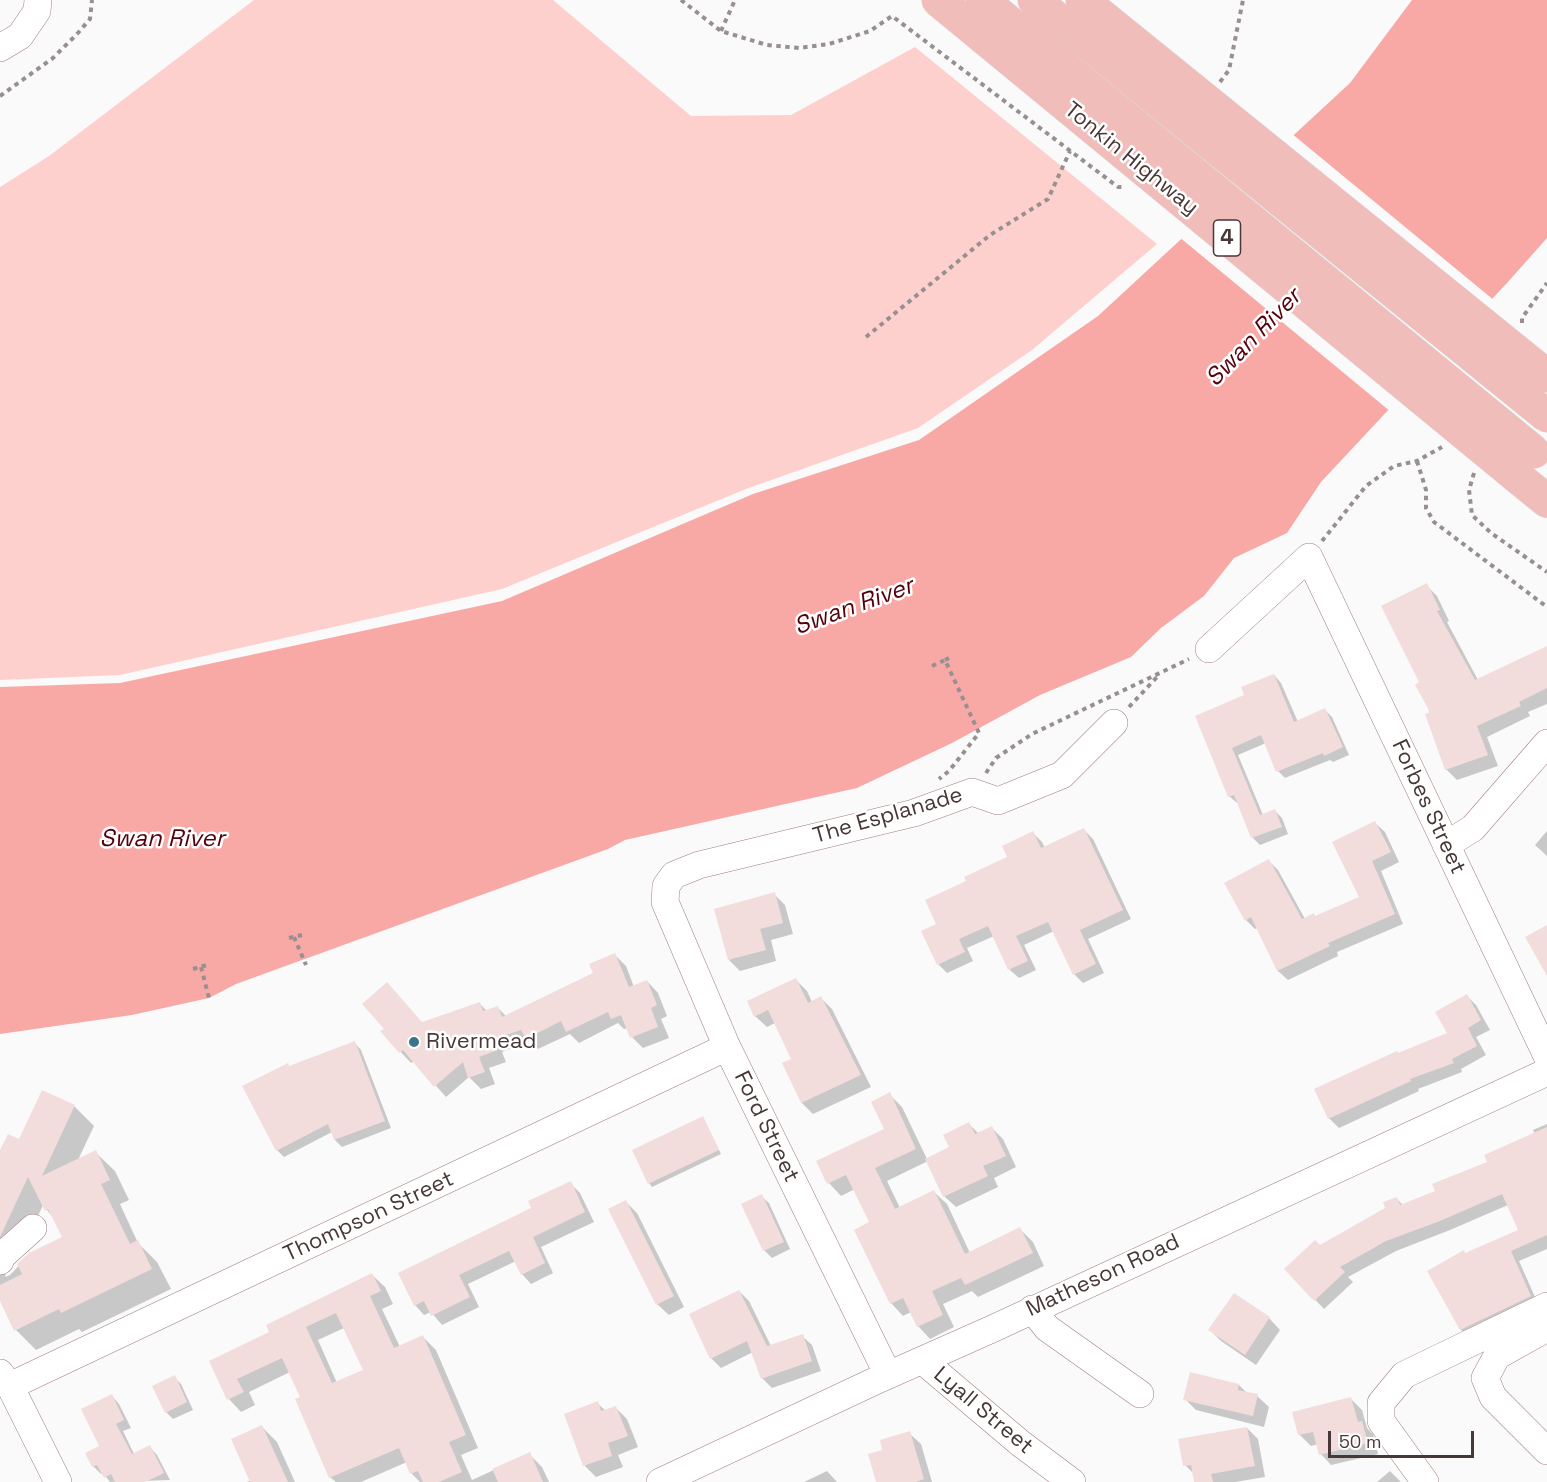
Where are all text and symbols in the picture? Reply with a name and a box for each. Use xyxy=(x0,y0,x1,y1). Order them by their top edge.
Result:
street label: Tonkin Highway xyxy=(1059,97,1203,221)
road number: 4 xyxy=(1214,220,1240,256)
water label: Swan River xyxy=(1200,283,1308,393)
water label: Swan River xyxy=(790,572,918,642)
street label: Forbes Street xyxy=(1385,736,1471,878)
street label: The Esplanade xyxy=(810,782,966,850)
water label: Swan River xyxy=(99,825,225,853)
place label: Rivermead xyxy=(426,1029,536,1055)
marker: Rivermead xyxy=(407,1035,421,1049)
street label: Ford Street xyxy=(728,1067,804,1187)
street label: Thompson Street xyxy=(280,1166,458,1268)
street label: Matheson Road xyxy=(1022,1229,1184,1323)
street label: Lyall Street xyxy=(928,1362,1038,1460)
scale bar xyxy=(1331,1419,1476,1457)
text: 50 m xyxy=(1339,1430,1381,1453)

